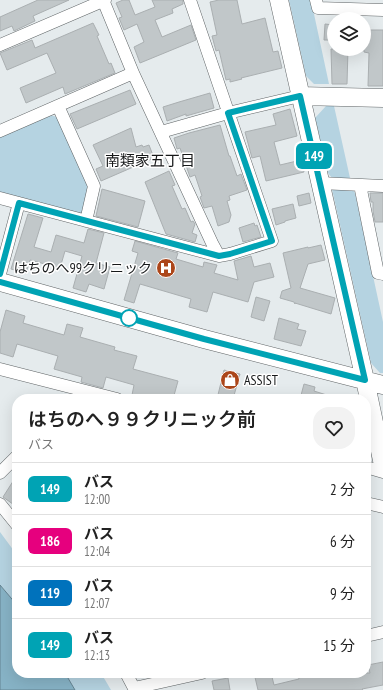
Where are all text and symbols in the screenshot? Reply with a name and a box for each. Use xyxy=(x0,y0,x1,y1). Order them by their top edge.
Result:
map controls xyxy=(327,12,371,56)
button: layers xyxy=(327,12,371,56)
line badge: 149 xyxy=(291,143,337,169)
text: 149 xyxy=(304,147,324,165)
district label: 南類家五丁目 xyxy=(105,151,195,170)
hospital icon: はちのへ99クリニック xyxy=(155,257,177,279)
place label: はちのへ99クリニック xyxy=(13,259,152,277)
unlabelled marker xyxy=(120,309,138,327)
shop icon: ASSIST xyxy=(219,369,241,391)
place label: ASSIST xyxy=(244,371,279,389)
text: はちのへ９９クリニック前 xyxy=(28,407,256,431)
button: heart xyxy=(313,407,355,449)
text: バス xyxy=(28,436,54,453)
text: バス xyxy=(84,472,114,491)
text: 149 xyxy=(40,480,60,498)
text: 2 分 xyxy=(330,480,355,499)
text: 12:00 xyxy=(84,491,110,508)
text: バス xyxy=(84,524,114,543)
text: 186 xyxy=(40,532,60,550)
text: 6 分 xyxy=(330,532,355,551)
text: 12:04 xyxy=(84,543,110,560)
text: バス xyxy=(84,576,114,595)
text: 119 xyxy=(40,584,60,602)
text: 9 分 xyxy=(330,584,355,603)
text: 12:07 xyxy=(84,595,110,612)
text: バス xyxy=(84,628,114,647)
text: 149 xyxy=(40,636,60,654)
text: 15 分 xyxy=(323,636,355,655)
text: 12:13 xyxy=(84,647,110,664)

